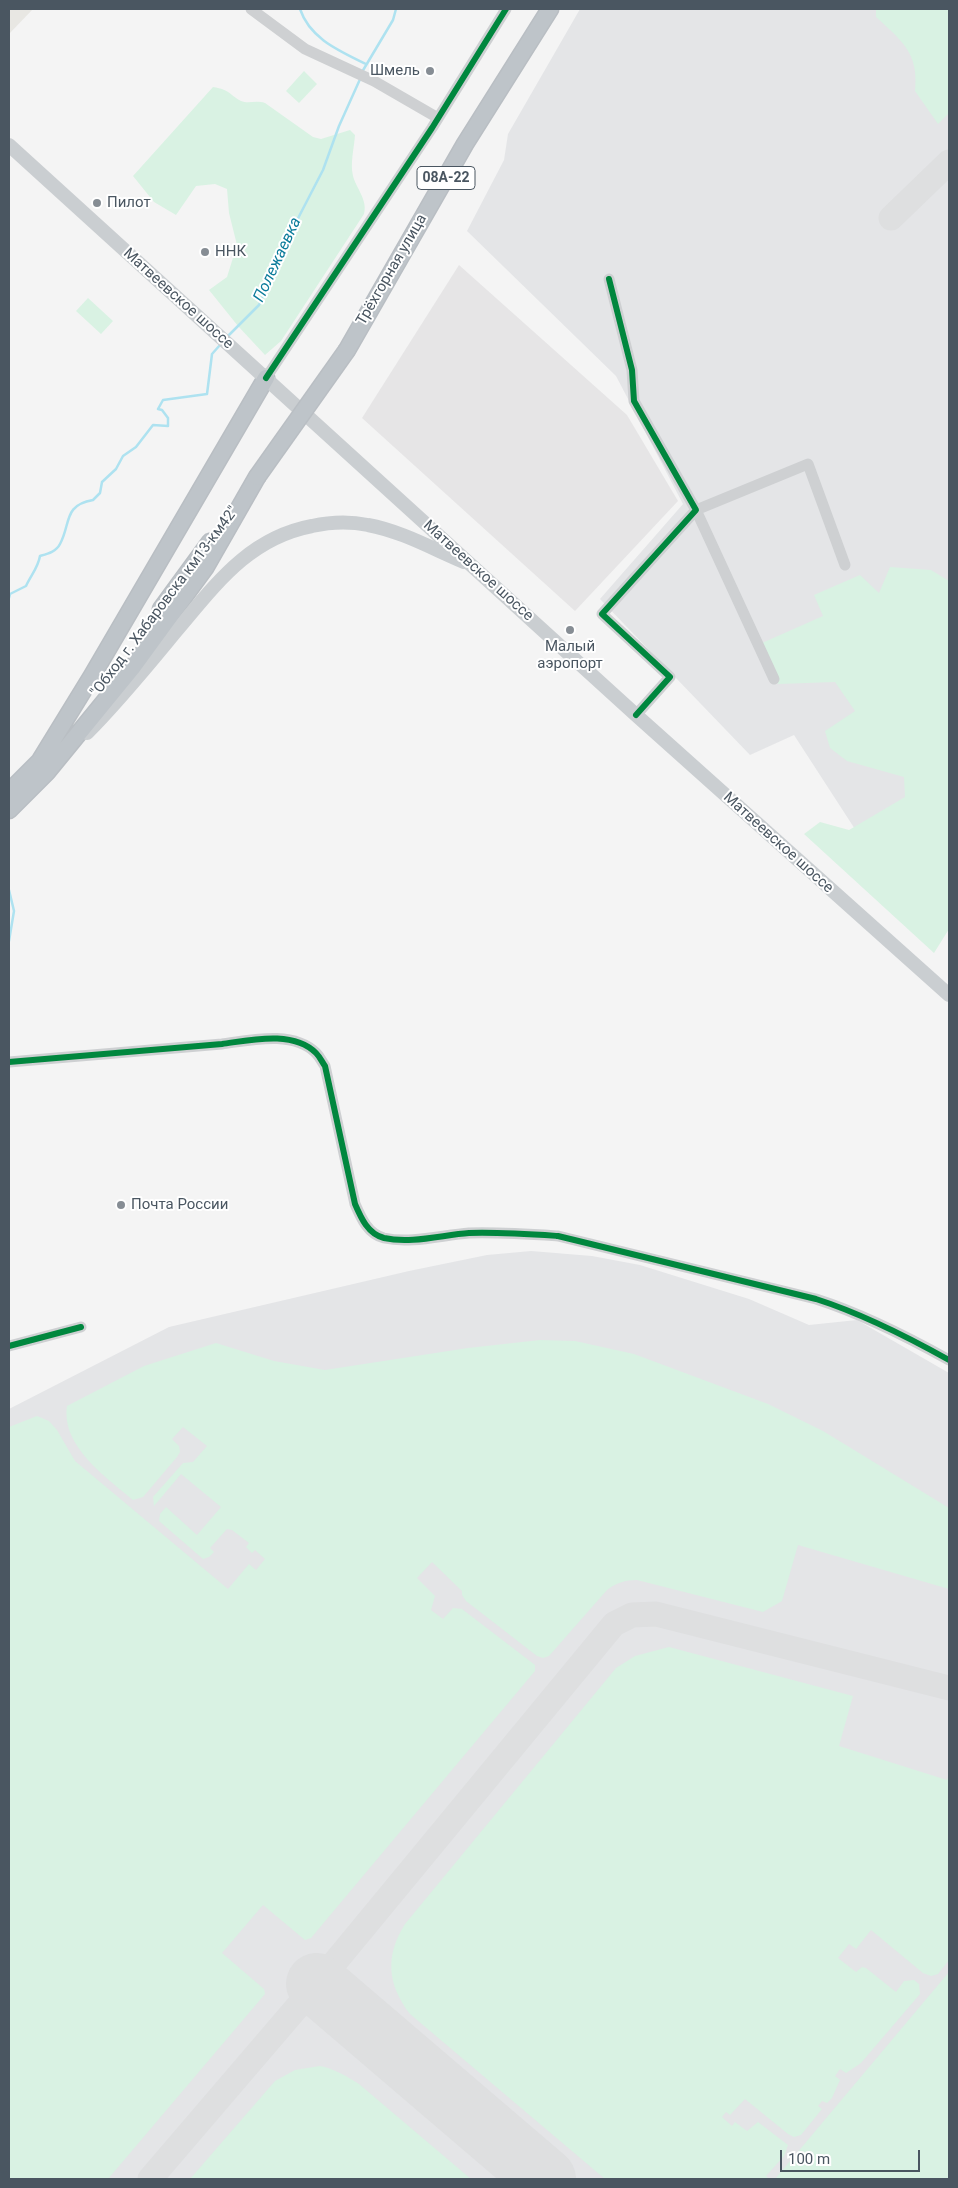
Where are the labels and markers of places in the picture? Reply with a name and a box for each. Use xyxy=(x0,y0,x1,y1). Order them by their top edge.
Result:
place label: Шмель xyxy=(370,62,420,80)
marker: Шмель xyxy=(424,65,436,77)
place label: Пилот xyxy=(107,194,151,212)
marker: Пилот xyxy=(91,197,103,209)
place label: ННК xyxy=(215,243,246,261)
marker: ННК xyxy=(199,246,211,258)
marker: Малый аэропорт xyxy=(564,624,576,636)
place label: Малый аэропорт xyxy=(537,638,603,673)
place label: Почта России xyxy=(131,1196,228,1214)
marker: Почта России xyxy=(115,1199,127,1211)

